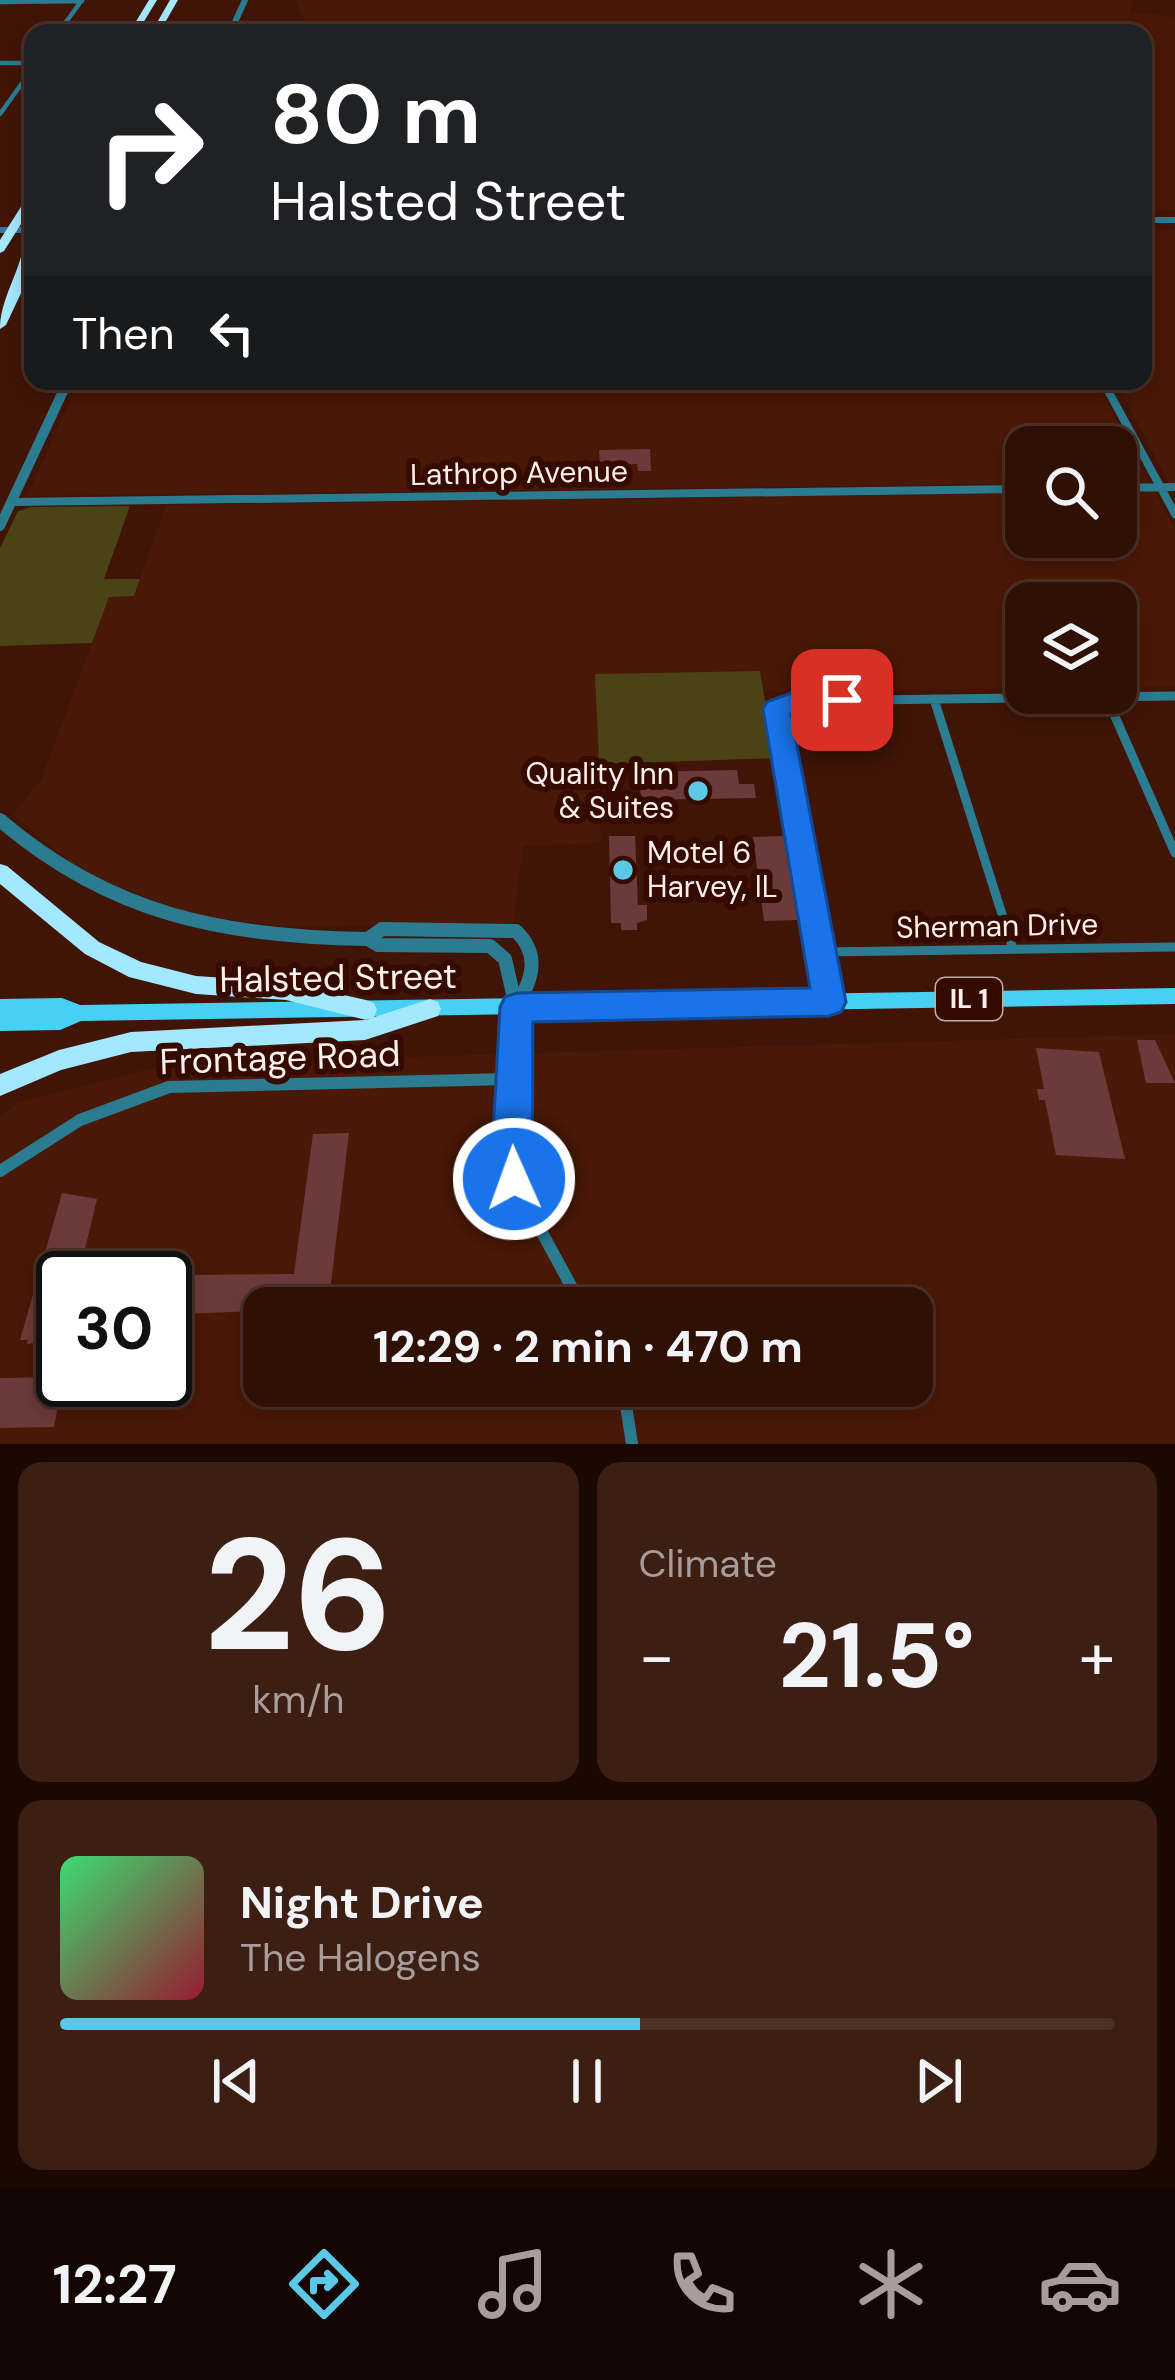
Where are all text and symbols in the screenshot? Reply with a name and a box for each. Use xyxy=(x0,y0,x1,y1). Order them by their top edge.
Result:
text: 80 m xyxy=(270,60,481,169)
icon: right xyxy=(72,72,228,228)
text: Halsted Street xyxy=(270,166,626,237)
icon: left xyxy=(199,300,265,366)
text: Then xyxy=(72,304,175,363)
map controls xyxy=(1005,426,1137,714)
button: search xyxy=(1005,426,1137,558)
street label: Lathrop Avenue xyxy=(410,451,628,494)
button: layers xyxy=(1005,582,1137,714)
pin xyxy=(791,649,893,751)
icon: arrive xyxy=(809,667,875,733)
place label: Quality Inn & Suites xyxy=(526,754,674,827)
marker: Quality Inn & Suites xyxy=(685,778,711,804)
place label: Motel 6 Harvey, IL xyxy=(647,833,777,906)
marker: Motel 6 Harvey, IL xyxy=(610,857,636,883)
street label: Sherman Drive xyxy=(896,904,1098,947)
street label: Halsted Street xyxy=(219,952,457,1003)
road number: IL 1 xyxy=(936,978,1002,1020)
street label: Frontage Road xyxy=(159,1030,401,1085)
position arrow xyxy=(451,1116,577,1242)
speed limit sign: 30 xyxy=(36,1251,192,1407)
text: 12:29 · 2 min · 470 m xyxy=(373,1317,803,1376)
text: 26 xyxy=(204,1494,393,1697)
text: Climate xyxy=(639,1538,777,1589)
text: 21.5° xyxy=(779,1598,975,1715)
text: − xyxy=(639,1614,675,1699)
text: + xyxy=(1079,1614,1115,1699)
text: km/h xyxy=(252,1674,344,1725)
text: Night Drive xyxy=(240,1873,484,1932)
text: The Halogens xyxy=(240,1932,481,1983)
icon: previous xyxy=(203,2048,269,2114)
icon: pause xyxy=(554,2048,620,2114)
icon: next xyxy=(906,2048,972,2114)
icon: directions xyxy=(282,2242,366,2326)
icon: music xyxy=(471,2242,555,2326)
icon: phone xyxy=(660,2242,744,2326)
icon: climate xyxy=(849,2242,933,2326)
icon: car xyxy=(1038,2242,1122,2326)
text: 12:27 xyxy=(53,2249,177,2320)

